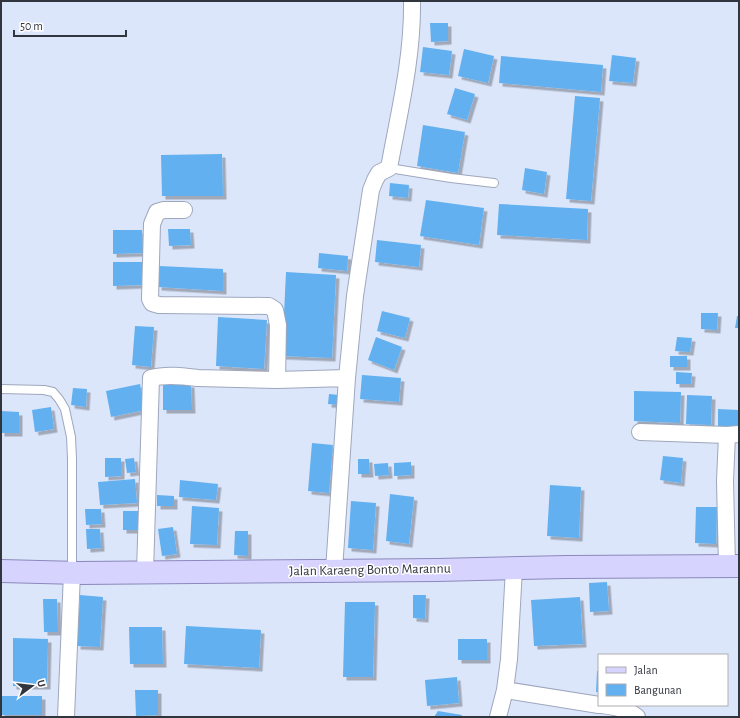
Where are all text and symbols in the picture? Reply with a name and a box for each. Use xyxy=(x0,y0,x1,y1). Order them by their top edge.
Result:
scale bar xyxy=(14,12,126,38)
text: 50 m xyxy=(20,20,43,32)
street label: Jalan Karaeng Bonto Marannu xyxy=(289,562,451,578)
legend xyxy=(598,654,728,706)
text: Jalan xyxy=(634,664,658,676)
north arrow xyxy=(12,666,52,706)
text: U xyxy=(35,679,47,688)
text: Bangunan xyxy=(634,684,682,696)

